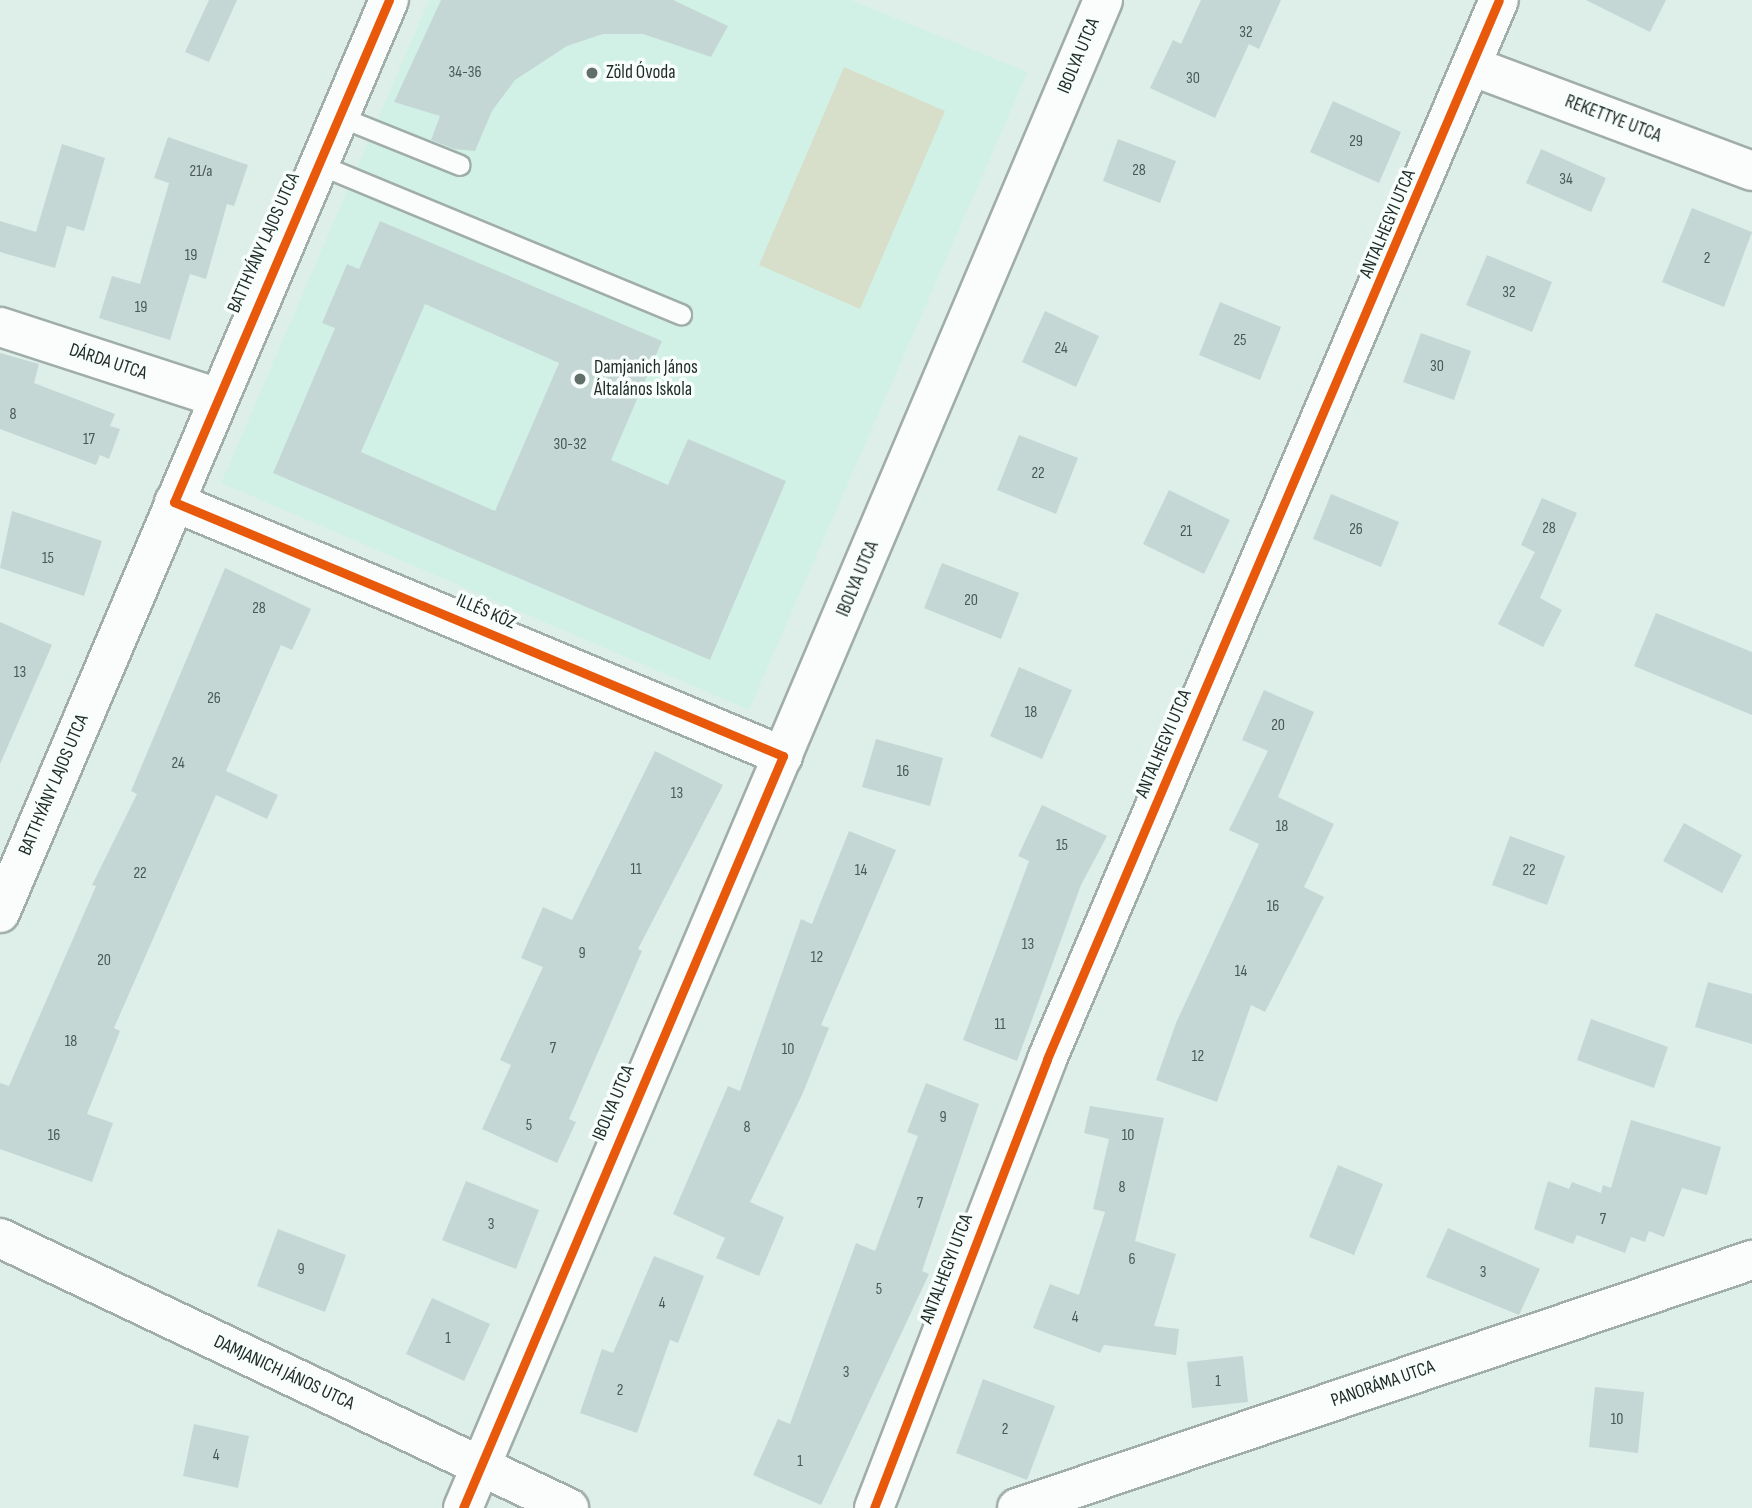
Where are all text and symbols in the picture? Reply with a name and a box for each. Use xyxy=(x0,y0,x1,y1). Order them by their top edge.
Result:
street label: IBOLYA UTCA xyxy=(1053,15,1105,97)
house number: 32 xyxy=(1239,23,1253,43)
place label: Zöld Óvoda xyxy=(606,62,676,84)
house number: 34-36 xyxy=(448,63,482,83)
marker: Zöld Óvoda xyxy=(584,65,600,81)
house number: 30 xyxy=(1186,69,1200,89)
street label: REKETTYE UTCA xyxy=(1562,90,1664,148)
house number: 29 xyxy=(1349,132,1363,152)
house number: 28 xyxy=(1132,161,1146,181)
house number: 21/a xyxy=(190,162,212,182)
street label: ANTALHEGYI UTCA xyxy=(1355,166,1421,282)
street label: BATTHYÁNY LAJOS UTCA xyxy=(223,169,305,317)
house number: 34 xyxy=(1559,170,1573,190)
house number: 19 xyxy=(185,246,197,266)
house number: 2 xyxy=(1704,249,1710,269)
house number: 32 xyxy=(1502,283,1516,303)
house number: 19 xyxy=(135,298,147,318)
house number: 25 xyxy=(1233,331,1247,351)
street label: DÁRDA UTCA xyxy=(66,339,150,385)
house number: 24 xyxy=(1054,339,1068,359)
place label: Damjanich János Általános Iskola xyxy=(594,357,698,401)
house number: 30 xyxy=(1430,357,1444,377)
marker: Damjanich János Általános Iskola xyxy=(572,371,588,387)
house number: 8 xyxy=(9,405,17,425)
house number: 17 xyxy=(83,430,95,450)
house number: 30-32 xyxy=(553,435,587,455)
house number: 22 xyxy=(1031,464,1045,484)
house number: 28 xyxy=(1542,519,1556,539)
house number: 26 xyxy=(1349,520,1363,540)
house number: 21 xyxy=(1180,522,1192,542)
street label: IBOLYA UTCA xyxy=(832,538,884,620)
house number: 15 xyxy=(42,549,54,569)
street label: ILLÉS KÖZ xyxy=(453,589,519,635)
house number: 20 xyxy=(964,591,978,611)
house number: 28 xyxy=(252,599,266,619)
house number: 13 xyxy=(14,663,26,683)
street label: ANTALHEGYI UTCA xyxy=(1131,686,1197,802)
house number: 26 xyxy=(207,689,221,709)
house number: 18 xyxy=(1025,703,1037,723)
street label: BATTHYÁNY LAJOS UTCA xyxy=(14,711,94,859)
house number: 20 xyxy=(1271,716,1285,736)
house number: 24 xyxy=(171,754,185,774)
house number: 16 xyxy=(897,762,909,782)
house number: 13 xyxy=(671,784,683,804)
house number: 18 xyxy=(1276,817,1288,837)
house number: 15 xyxy=(1056,836,1068,856)
house number: 11 xyxy=(630,860,642,880)
house number: 14 xyxy=(855,861,867,881)
house number: 22 xyxy=(1522,861,1536,881)
house number: 22 xyxy=(133,864,147,884)
house number: 16 xyxy=(1267,897,1279,917)
house number: 13 xyxy=(1022,935,1034,955)
house number: 9 xyxy=(578,944,586,964)
house number: 12 xyxy=(811,948,823,968)
house number: 20 xyxy=(97,951,111,971)
house number: 14 xyxy=(1235,962,1247,982)
house number: 11 xyxy=(994,1015,1006,1035)
house number: 18 xyxy=(65,1032,77,1052)
house number: 7 xyxy=(550,1039,556,1059)
house number: 10 xyxy=(782,1040,794,1060)
house number: 12 xyxy=(1192,1047,1204,1067)
street label: IBOLYA UTCA xyxy=(588,1062,640,1144)
house number: 9 xyxy=(939,1108,947,1128)
house number: 5 xyxy=(526,1116,532,1136)
house number: 8 xyxy=(743,1118,751,1138)
house number: 16 xyxy=(48,1126,60,1146)
house number: 10 xyxy=(1122,1126,1134,1146)
house number: 8 xyxy=(1118,1178,1126,1198)
house number: 7 xyxy=(917,1194,923,1214)
house number: 7 xyxy=(1600,1210,1606,1230)
street label: ANTALHEGYI UTCA xyxy=(916,1211,978,1327)
house number: 3 xyxy=(488,1215,494,1235)
house number: 6 xyxy=(1128,1250,1136,1270)
house number: 9 xyxy=(297,1260,305,1280)
house number: 3 xyxy=(1480,1263,1486,1283)
house number: 5 xyxy=(876,1280,882,1300)
house number: 4 xyxy=(659,1294,665,1314)
house number: 4 xyxy=(1072,1308,1078,1328)
house number: 1 xyxy=(445,1329,451,1349)
street label: DAMJANICH JÁNOS UTCA xyxy=(210,1330,358,1416)
street label: PANORÁMA UTCA xyxy=(1328,1356,1438,1412)
house number: 3 xyxy=(843,1363,849,1383)
house number: 1 xyxy=(1215,1372,1221,1392)
house number: 2 xyxy=(617,1381,623,1401)
house number: 10 xyxy=(1611,1410,1623,1430)
house number: 2 xyxy=(1002,1420,1008,1440)
house number: 4 xyxy=(213,1446,219,1466)
house number: 1 xyxy=(797,1452,803,1472)

